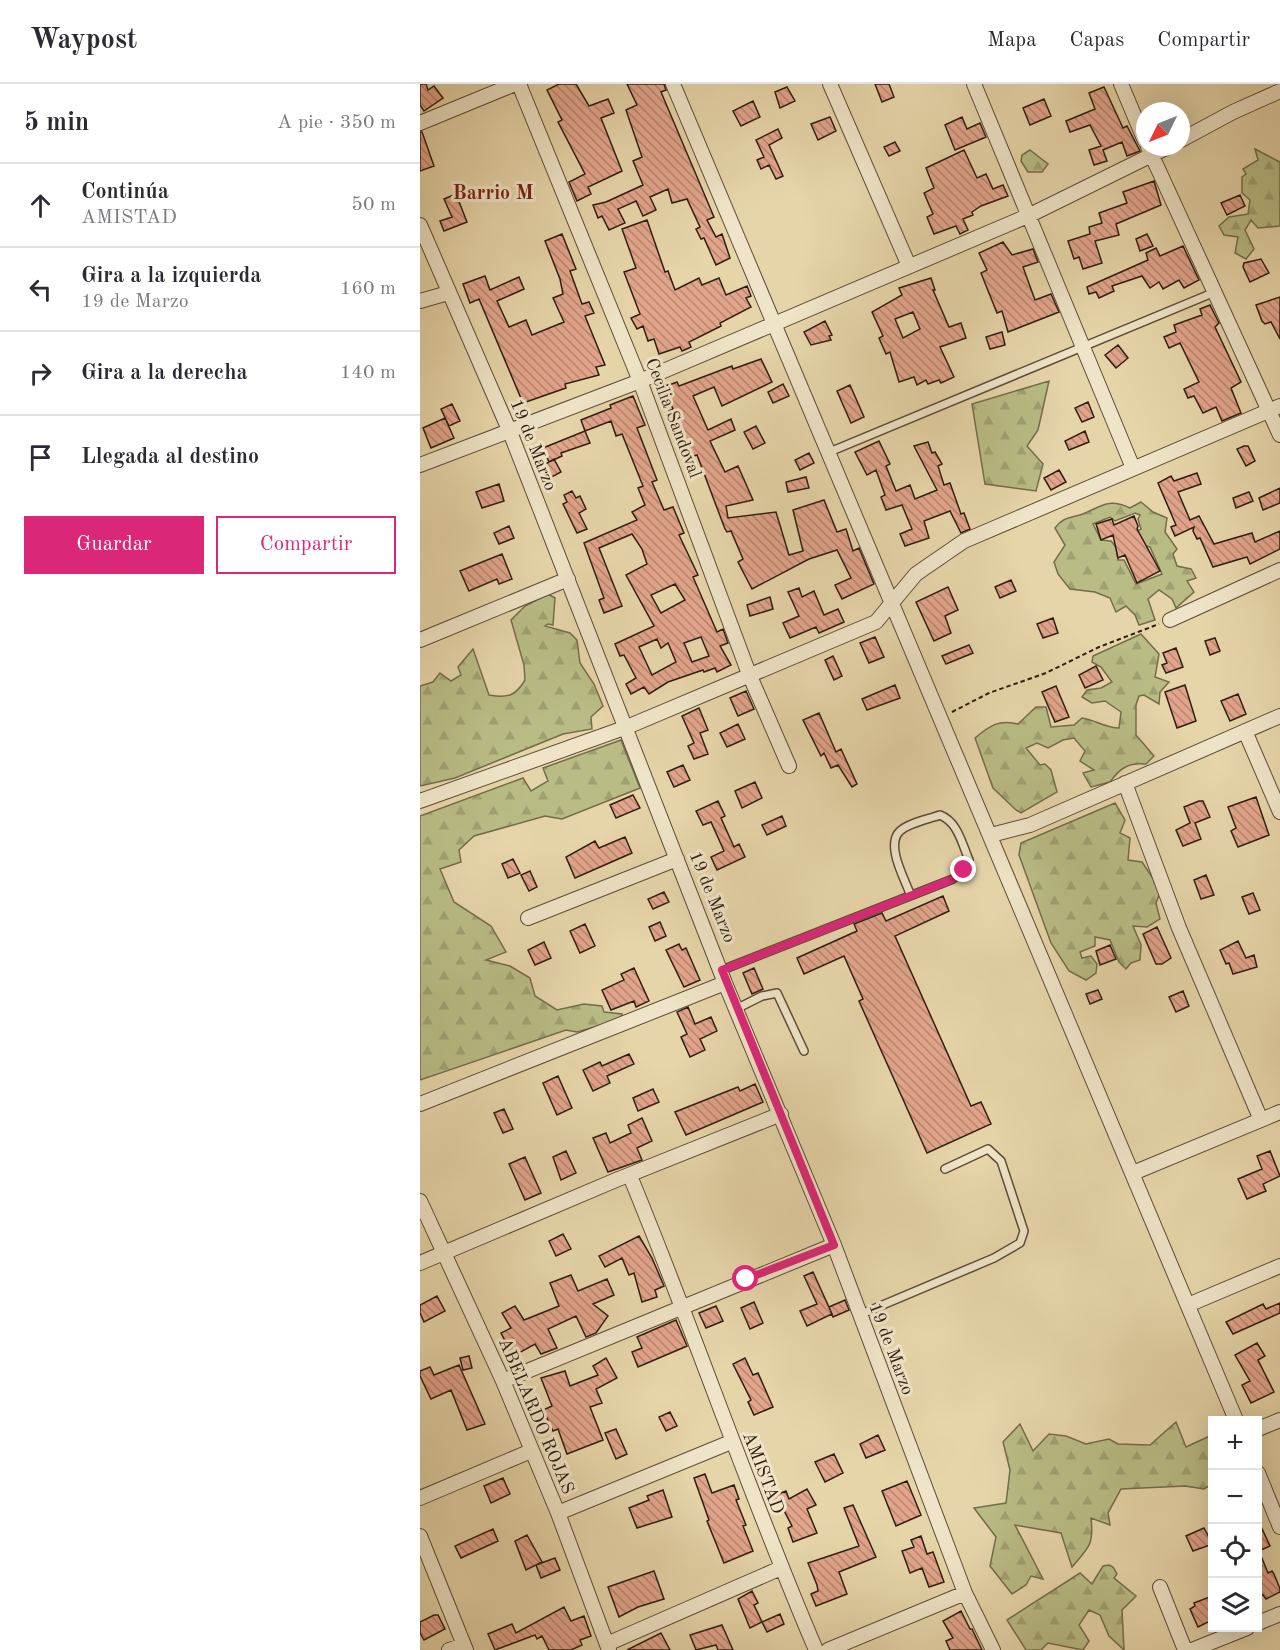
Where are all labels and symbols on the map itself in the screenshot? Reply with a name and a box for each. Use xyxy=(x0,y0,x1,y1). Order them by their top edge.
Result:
north arrow xyxy=(1136,102,1190,156)
district label: Barrio M xyxy=(452,184,534,204)
street label: Cecilia Sandoval xyxy=(642,356,704,481)
street label: 19 de Marzo xyxy=(507,397,560,493)
street label: 19 de Marzo xyxy=(686,849,739,945)
route end xyxy=(950,856,976,882)
route start xyxy=(732,1265,758,1291)
street label: 19 de Marzo xyxy=(865,1301,917,1397)
street label: ABELARDO ROJAS xyxy=(495,1335,577,1497)
street label: AMISTAD xyxy=(739,1429,787,1517)

